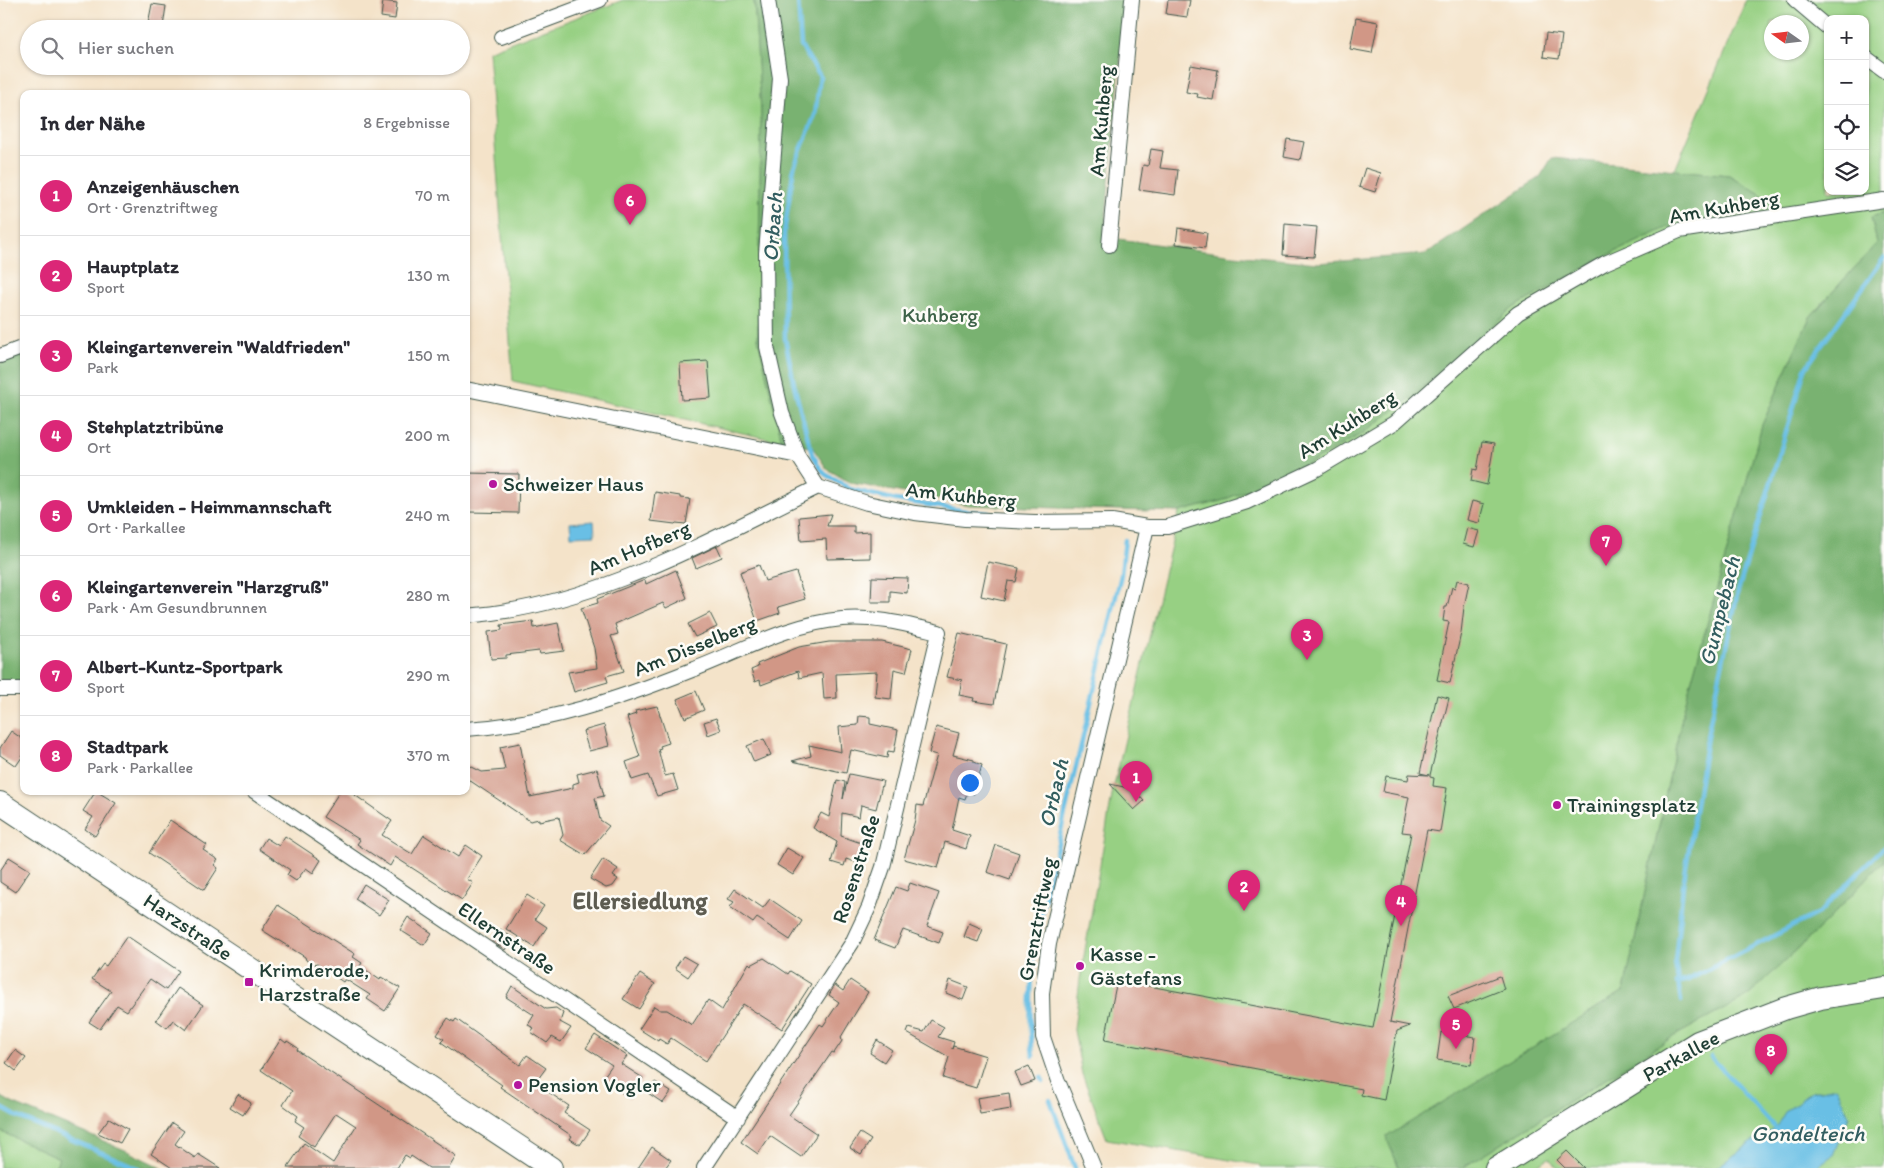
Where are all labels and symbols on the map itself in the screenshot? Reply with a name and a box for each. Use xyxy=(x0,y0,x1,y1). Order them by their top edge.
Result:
north arrow xyxy=(1764,15,1809,60)
street label: Am Kuhberg xyxy=(1083,64,1118,177)
pin: 6 xyxy=(614,184,646,225)
street label: Am Kuhberg xyxy=(1667,184,1781,228)
water label: Orbach xyxy=(757,191,788,263)
park label: Kuhberg xyxy=(902,302,978,327)
street label: Am Kuhberg xyxy=(1293,383,1401,464)
place label: Schweizer Haus xyxy=(503,471,644,496)
street label: Am Kuhberg xyxy=(904,476,1018,513)
marker: Schweizer Haus xyxy=(487,478,499,490)
street label: Am Hofberg xyxy=(584,515,694,580)
pin: 7 xyxy=(1590,525,1622,566)
water label: Gumpebach xyxy=(1693,553,1746,669)
street label: Am Disselberg xyxy=(630,610,760,681)
pin: 3 xyxy=(1291,619,1323,660)
water label: Orbach xyxy=(1032,756,1075,830)
pin: 1 xyxy=(1120,761,1152,802)
your location xyxy=(957,770,983,796)
place label: Trainingsplatz xyxy=(1567,792,1696,817)
marker: Trainingsplatz xyxy=(1551,799,1563,811)
street label: Rosenstraße xyxy=(826,811,885,926)
street label: Grenztriftweg xyxy=(1012,855,1061,983)
pin: 2 xyxy=(1228,870,1260,911)
pin: 4 xyxy=(1385,885,1417,926)
district label: Ellersiedlung xyxy=(573,886,708,916)
street label: Harzstraße xyxy=(139,888,238,965)
street label: Ellernstraße xyxy=(454,896,561,979)
place label: Kasse - Gästefans xyxy=(1090,941,1182,990)
place label: Krimderode, Harzstraße xyxy=(259,957,369,1006)
marker: Kasse - Gästefans xyxy=(1074,960,1086,972)
marker: Krimderode, Harzstraße xyxy=(243,976,255,988)
pin: 5 xyxy=(1440,1008,1472,1049)
street label: Parkallee xyxy=(1638,1024,1723,1087)
pin: 8 xyxy=(1755,1034,1787,1075)
place label: Pension Vogler xyxy=(528,1072,661,1097)
marker: Pension Vogler xyxy=(512,1079,524,1091)
water label: Gondelteich xyxy=(1751,1120,1865,1147)

